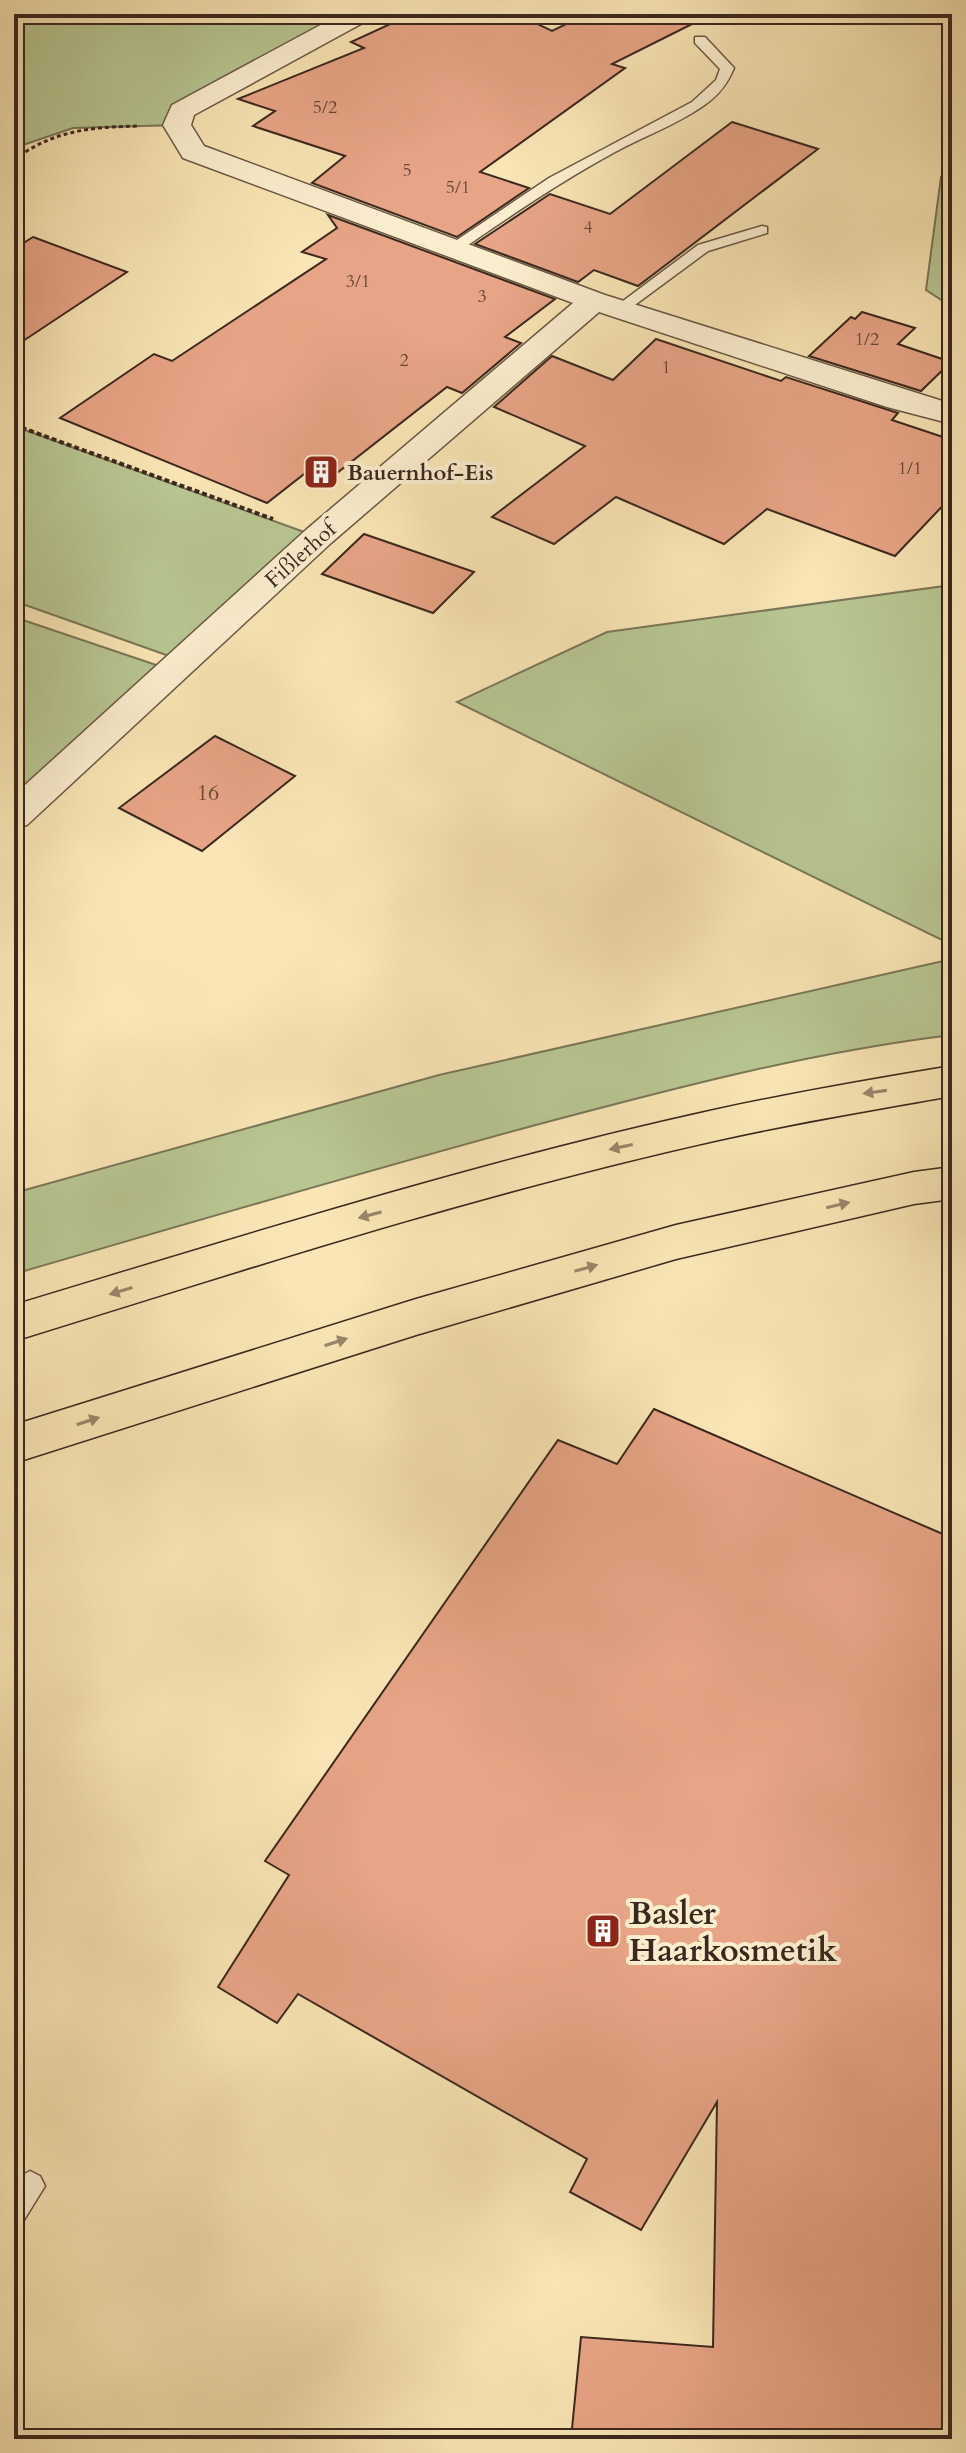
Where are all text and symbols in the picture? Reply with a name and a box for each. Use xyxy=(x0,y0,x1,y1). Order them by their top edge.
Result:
house number: 5/2 xyxy=(313,95,337,120)
house number: 5 xyxy=(402,158,412,183)
house number: 5/1 xyxy=(446,175,470,200)
house number: 4 xyxy=(583,215,593,240)
house number: 3/1 xyxy=(346,269,370,294)
house number: 3 xyxy=(477,284,487,309)
house number: 1/2 xyxy=(855,327,879,352)
house number: 2 xyxy=(399,348,409,373)
house number: 1 xyxy=(661,355,671,380)
building icon: Bauernhof-Eis xyxy=(302,453,340,491)
house number: 1/1 xyxy=(898,456,922,481)
place label: Bauernhof-Eis xyxy=(347,458,493,488)
street label: Fißlerhof xyxy=(259,513,345,595)
house number: 16 xyxy=(197,778,219,808)
one-way arrow xyxy=(862,1087,887,1099)
one-way arrow xyxy=(608,1141,633,1154)
one-way arrow xyxy=(825,1198,850,1211)
one-way arrow xyxy=(357,1209,382,1221)
one-way arrow xyxy=(574,1261,598,1274)
one-way arrow xyxy=(109,1285,133,1298)
one-way arrow xyxy=(325,1335,349,1348)
one-way arrow xyxy=(77,1414,101,1426)
place label: Basler Haarkosmetik xyxy=(629,1892,837,1973)
building icon: Basler Haarkosmetik xyxy=(584,1912,622,1950)

